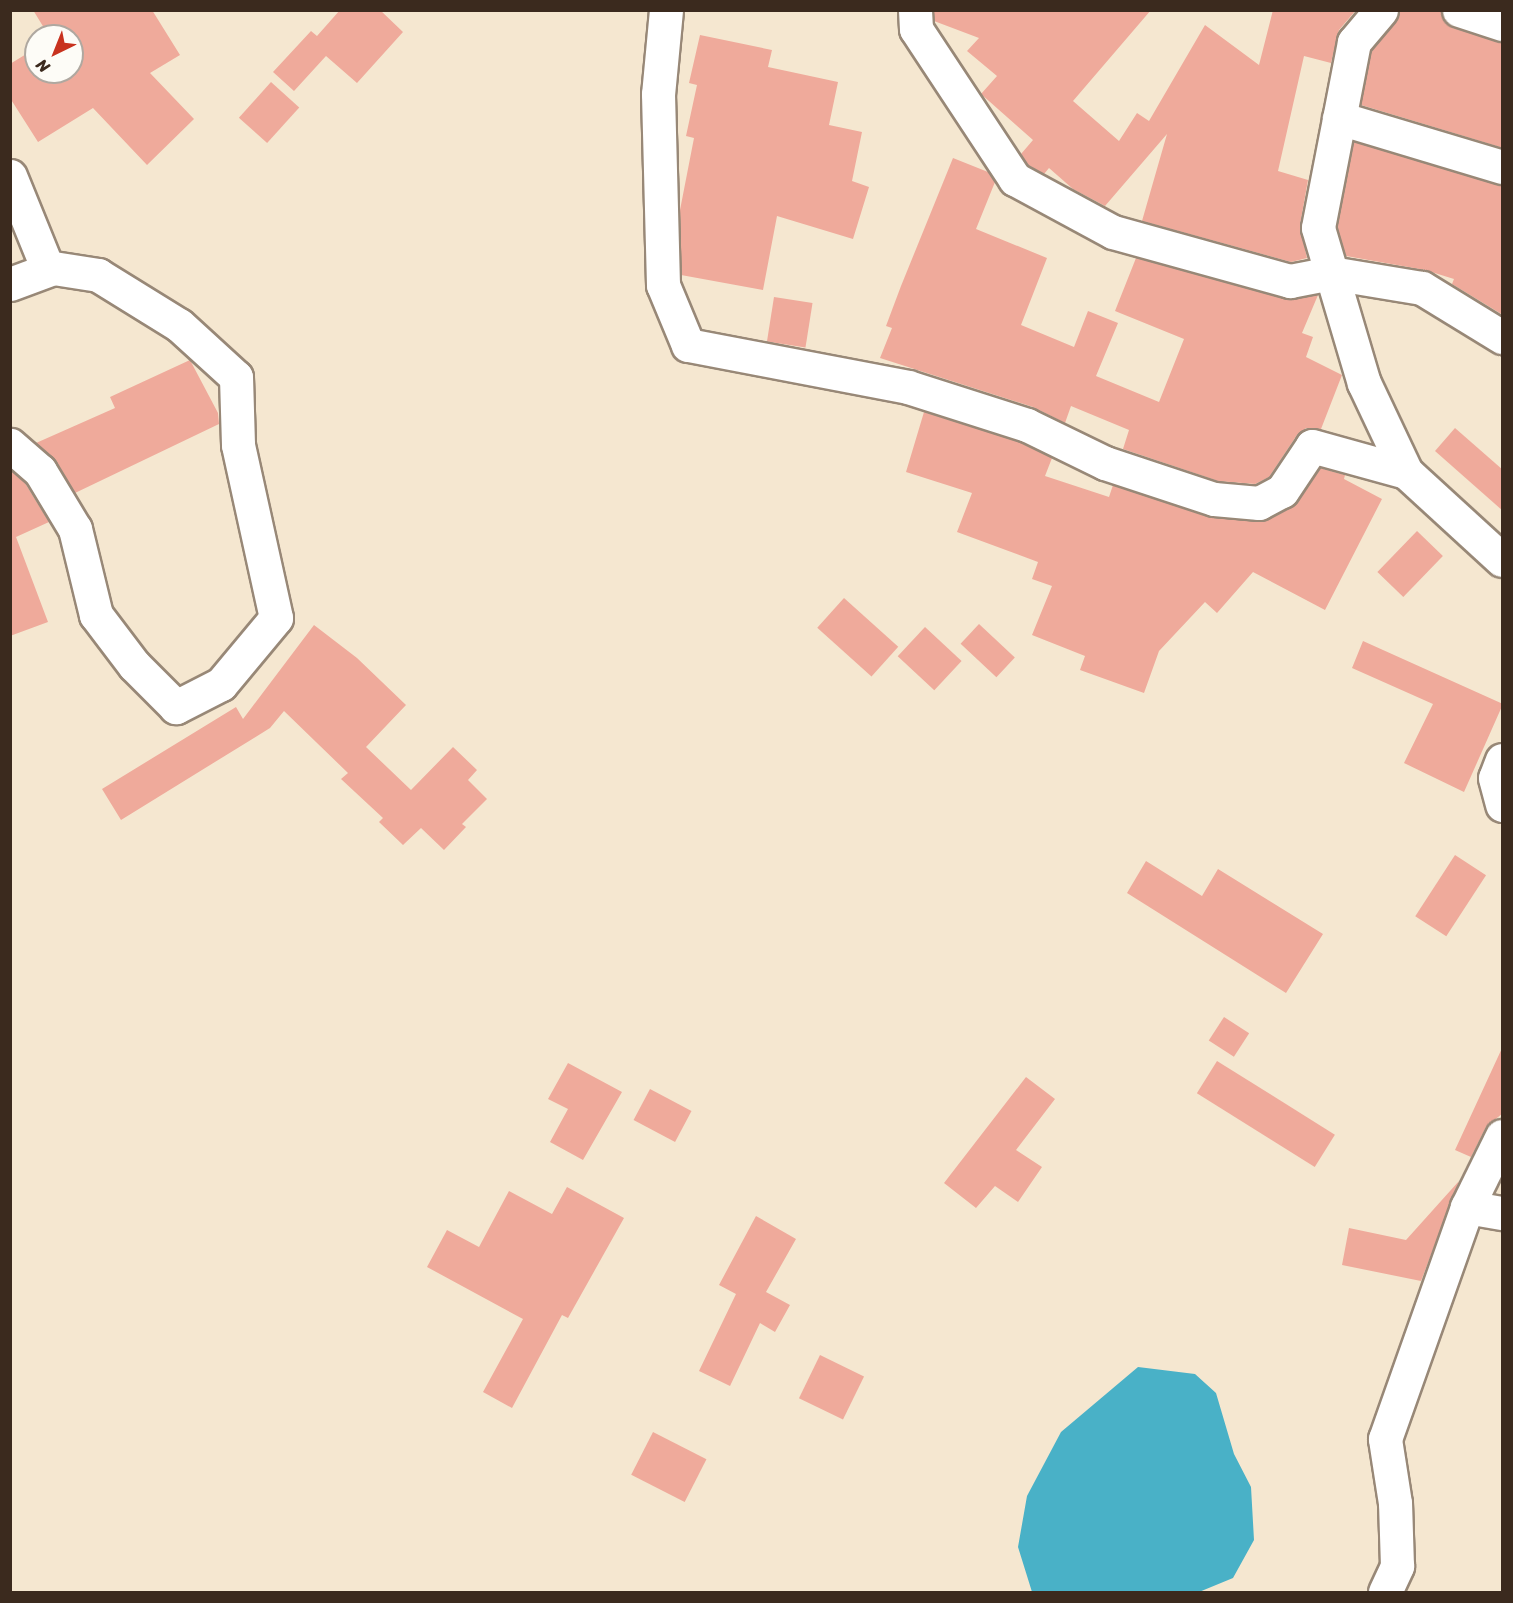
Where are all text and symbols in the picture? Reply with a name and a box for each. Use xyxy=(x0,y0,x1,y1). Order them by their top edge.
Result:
north arrow xyxy=(24,24,84,84)
text: N xyxy=(29,52,57,80)

